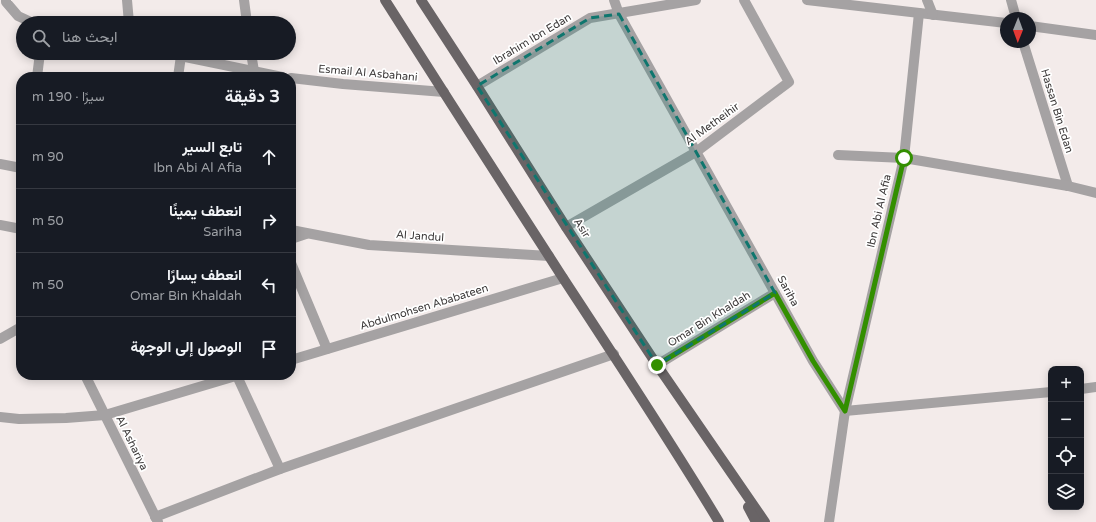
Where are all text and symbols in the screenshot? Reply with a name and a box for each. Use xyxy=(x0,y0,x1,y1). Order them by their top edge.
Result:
street label: Ibrahim Ibn Edan xyxy=(491,11,573,67)
north arrow xyxy=(1000,12,1036,48)
search box xyxy=(16,16,296,60)
icon: search xyxy=(30,27,52,49)
text: ابحث هنا xyxy=(62,28,117,46)
street label: Esmail Al Asbahani xyxy=(318,62,418,84)
street label: Hassan Bin Edan xyxy=(1038,67,1076,155)
text: 3 دقيقة xyxy=(225,86,280,107)
text: سيرًا · 190 m xyxy=(32,89,105,105)
street label: Al Metheihir xyxy=(682,99,742,148)
text: تابع السير xyxy=(182,138,242,156)
icon: ahead xyxy=(258,146,280,168)
text: 90 m xyxy=(32,149,64,165)
route start xyxy=(895,149,913,167)
text: Ibn Abi Al Afia xyxy=(153,160,242,176)
street label: Ibn Abi Al Afia xyxy=(864,173,894,249)
text: انعطف يمينًا xyxy=(169,202,242,220)
icon: right xyxy=(258,210,280,232)
text: 50 m xyxy=(32,213,64,229)
street label: Asir xyxy=(571,216,593,241)
text: Sariha xyxy=(203,224,242,240)
street label: Al Jandul xyxy=(396,228,444,244)
text: انعطف يسارًا xyxy=(167,266,242,284)
icon: left xyxy=(258,274,280,296)
street label: Sariha xyxy=(774,274,802,308)
text: 50 m xyxy=(32,277,64,293)
street label: Abdulmohsen Ababateen xyxy=(358,281,490,333)
text: Omar Bin Khaldah xyxy=(130,288,242,304)
street label: Omar Bin Khaldah xyxy=(665,288,753,350)
text: الوصول إلى الوجهة xyxy=(131,338,242,356)
icon: arrive xyxy=(258,338,280,360)
route end xyxy=(648,356,666,374)
map controls xyxy=(1048,366,1084,510)
button: + xyxy=(1048,366,1084,402)
button: − xyxy=(1048,402,1084,438)
street label: Al Ashariya xyxy=(113,414,151,472)
button: locate xyxy=(1048,438,1084,474)
button: layers xyxy=(1048,474,1084,510)

